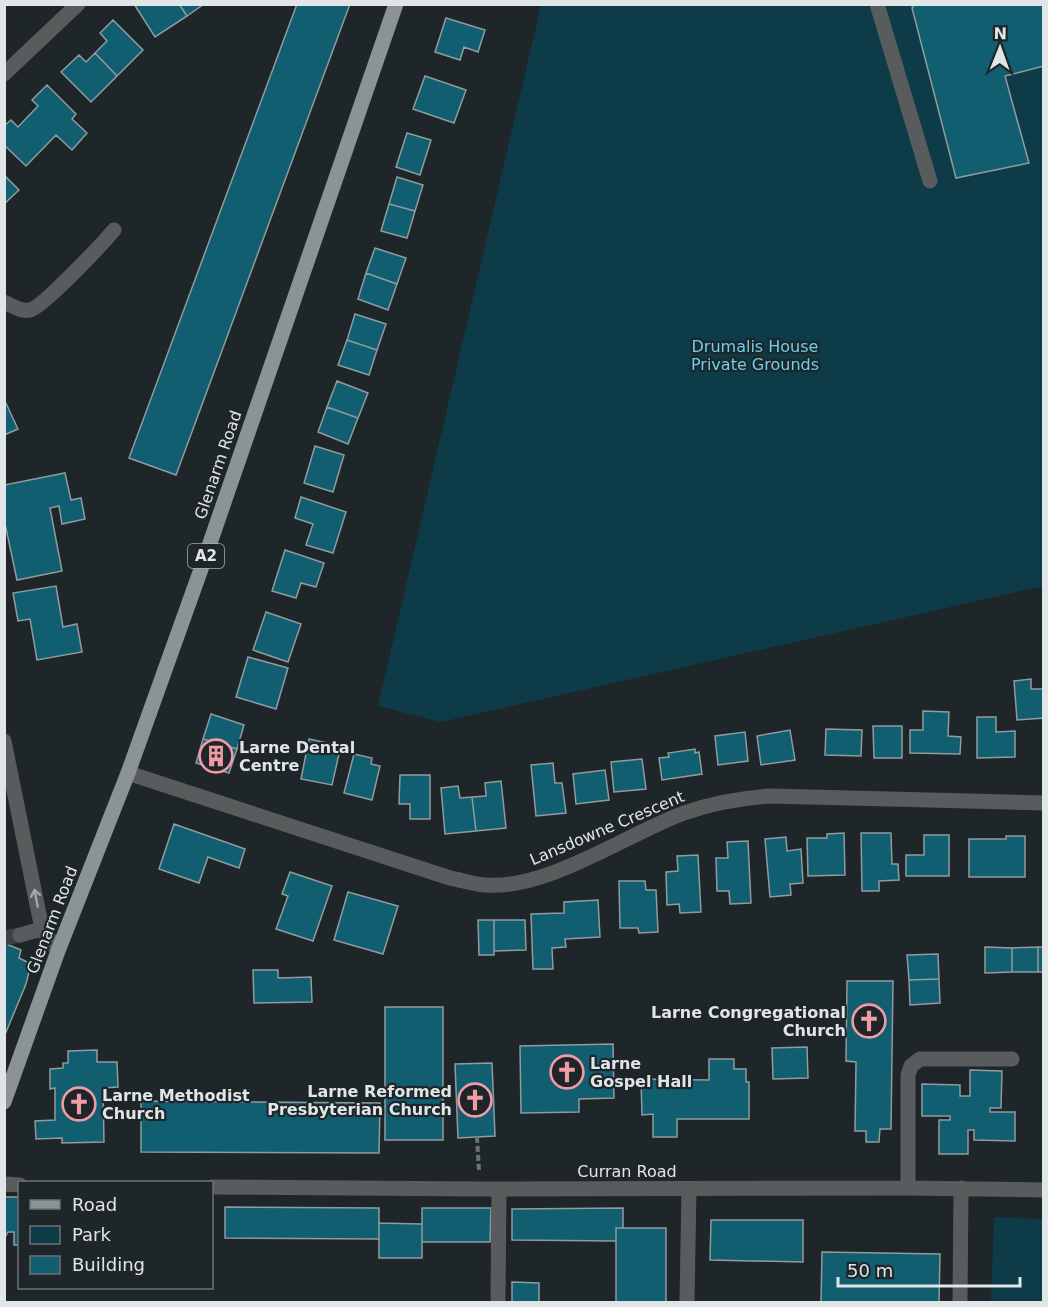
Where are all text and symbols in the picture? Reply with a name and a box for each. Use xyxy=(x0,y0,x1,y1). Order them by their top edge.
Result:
north arrow xyxy=(970,18,1030,78)
text: N xyxy=(993,24,1007,43)
park label: Drumalis House Private Grounds xyxy=(691,337,819,374)
street label: Glenarm Road xyxy=(191,408,245,522)
road number: A2 xyxy=(188,544,224,568)
building icon: Larne Dental Centre xyxy=(198,738,234,774)
place label: Larne Dental Centre xyxy=(239,738,355,775)
street label: Lansdowne Crescent xyxy=(527,787,687,869)
street label: Glenarm Road xyxy=(23,863,81,977)
one-way arrow xyxy=(30,889,41,908)
place label: Larne Congregational Church xyxy=(651,1003,846,1040)
church icon: Larne Congregational Church xyxy=(851,1003,887,1039)
church icon: Larne Gospel Hall xyxy=(549,1054,585,1090)
place label: Larne Gospel Hall xyxy=(590,1054,692,1091)
place label: Larne Reformed Presbyterian Church xyxy=(267,1082,452,1119)
church icon: Larne Reformed Presbyterian Church xyxy=(457,1082,493,1118)
church icon: Larne Methodist Church xyxy=(61,1086,97,1122)
place label: Larne Methodist Church xyxy=(102,1086,250,1123)
street label: Curran Road xyxy=(577,1162,677,1181)
legend xyxy=(18,1181,213,1289)
text: Road xyxy=(72,1194,117,1215)
text: Park xyxy=(72,1224,111,1245)
scale bar xyxy=(838,1250,1020,1288)
text: Building xyxy=(72,1254,145,1275)
text: 50 m xyxy=(847,1260,893,1281)

